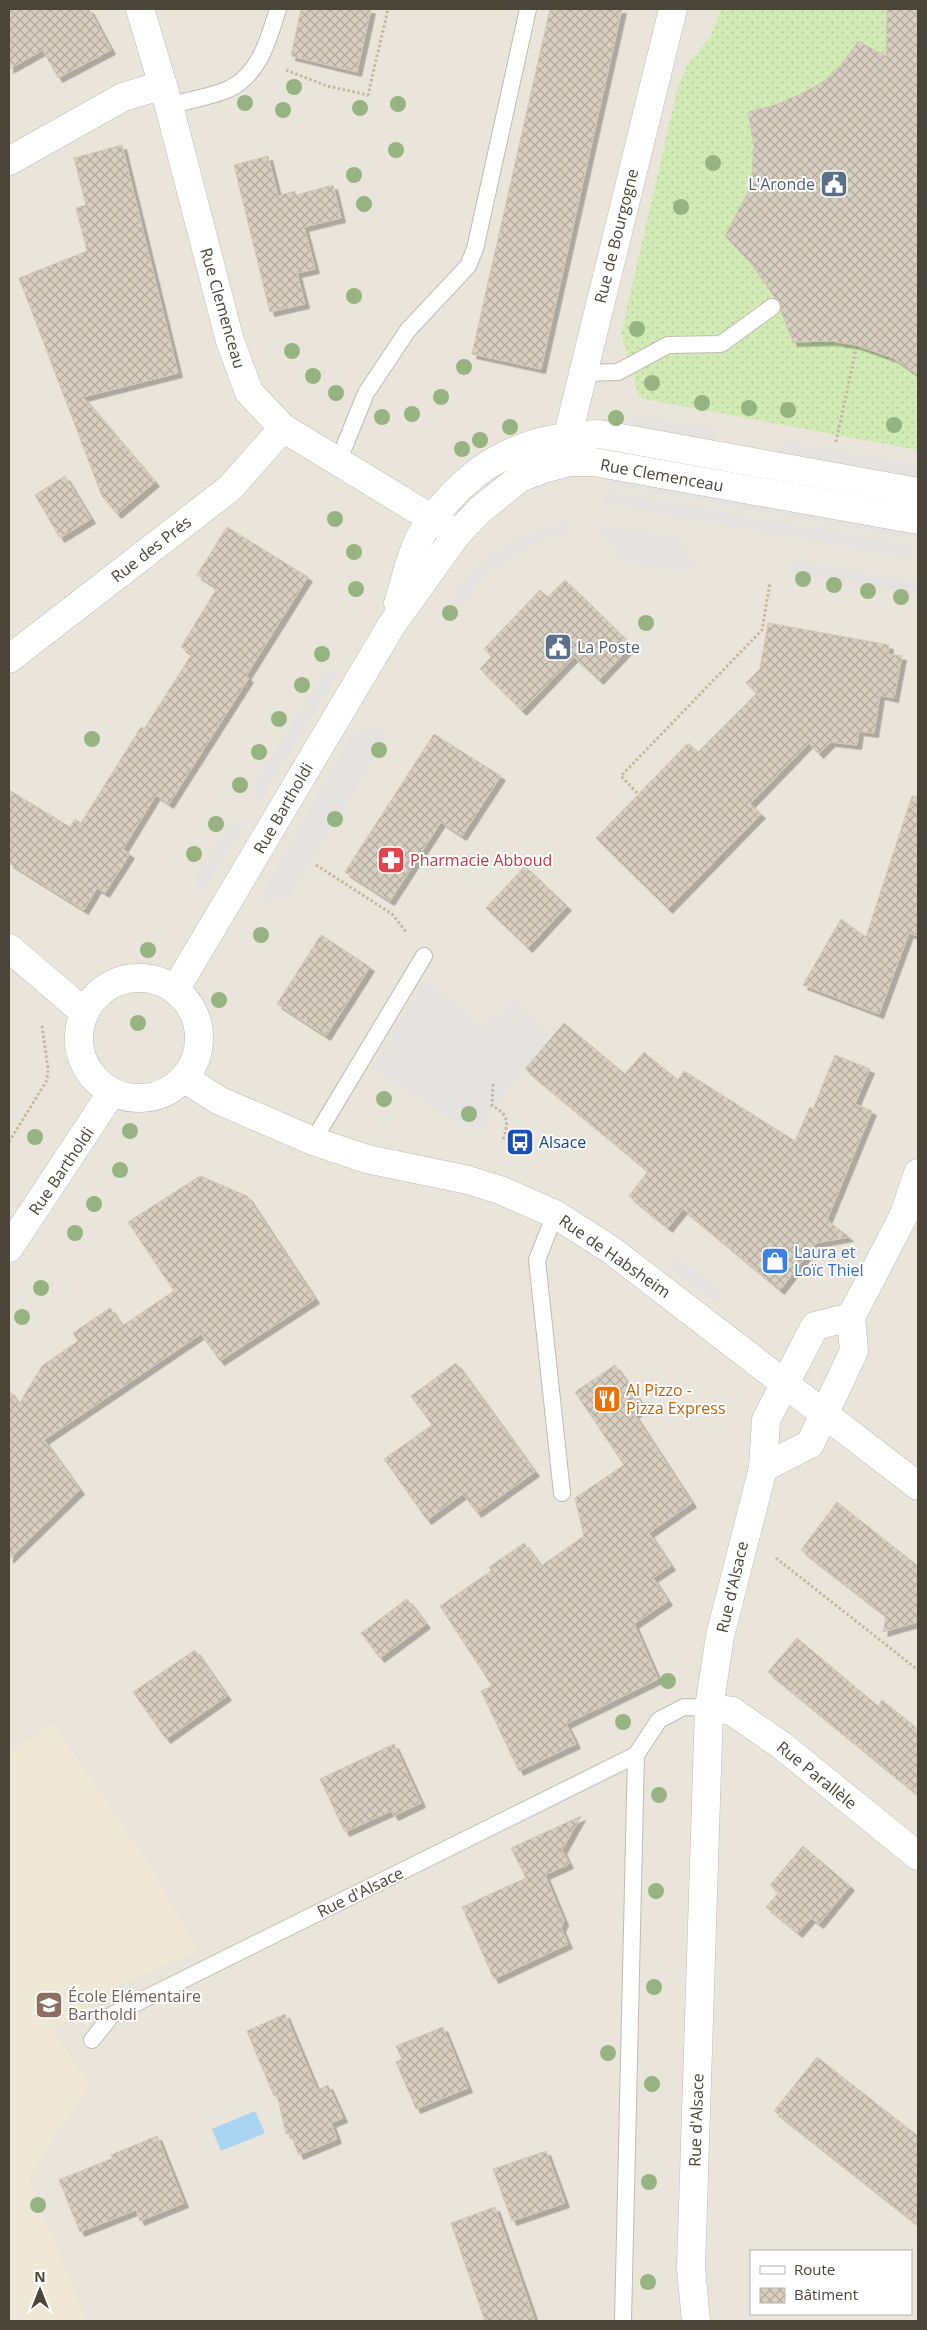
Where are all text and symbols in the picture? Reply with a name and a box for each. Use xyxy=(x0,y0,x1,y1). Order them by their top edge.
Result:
street label: Rue de Bourgogne xyxy=(589,166,643,306)
public building icon: L'Aronde xyxy=(819,169,849,199)
place label: L'Aronde xyxy=(748,173,815,195)
street label: Rue Clemenceau xyxy=(195,245,251,371)
street label: Rue Clemenceau xyxy=(599,453,725,497)
street label: Rue des Prés xyxy=(106,511,196,587)
public building icon: La Poste xyxy=(543,632,573,662)
place label: La Poste xyxy=(577,636,640,658)
street label: Rue Bartholdi xyxy=(248,759,318,857)
pharmacy icon: Pharmacie Abboud xyxy=(376,845,406,875)
place label: Pharmacie Abboud xyxy=(410,849,552,871)
street label: Rue Bartholdi xyxy=(23,1123,99,1219)
bus stop icon: Alsace xyxy=(505,1127,535,1157)
place label: Alsace xyxy=(539,1131,586,1153)
street label: Rue de Habsheim xyxy=(555,1209,675,1303)
place label: Laura et Loïc Thiel xyxy=(794,1241,864,1281)
shop icon: Laura et Loïc Thiel xyxy=(760,1246,790,1276)
place label: Al Pizzo - Pizza Express xyxy=(626,1379,726,1419)
restaurant icon: Al Pizzo - Pizza Express xyxy=(592,1384,622,1414)
street label: Rue d'Alsace xyxy=(711,1539,753,1635)
street label: Rue Parallèle xyxy=(772,1736,862,1814)
street label: Rue d'Alsace xyxy=(313,1862,407,1922)
place label: École Elémentaire Bartholdi xyxy=(68,1985,201,2025)
school or university icon: École Elémentaire Bartholdi xyxy=(34,1990,64,2020)
street label: Rue d'Alsace xyxy=(683,2073,709,2167)
legend xyxy=(750,2250,912,2315)
text: Route xyxy=(794,2259,835,2279)
north arrow xyxy=(15,2265,65,2315)
text: N xyxy=(34,2267,46,2286)
text: Bâtiment xyxy=(794,2284,858,2304)

